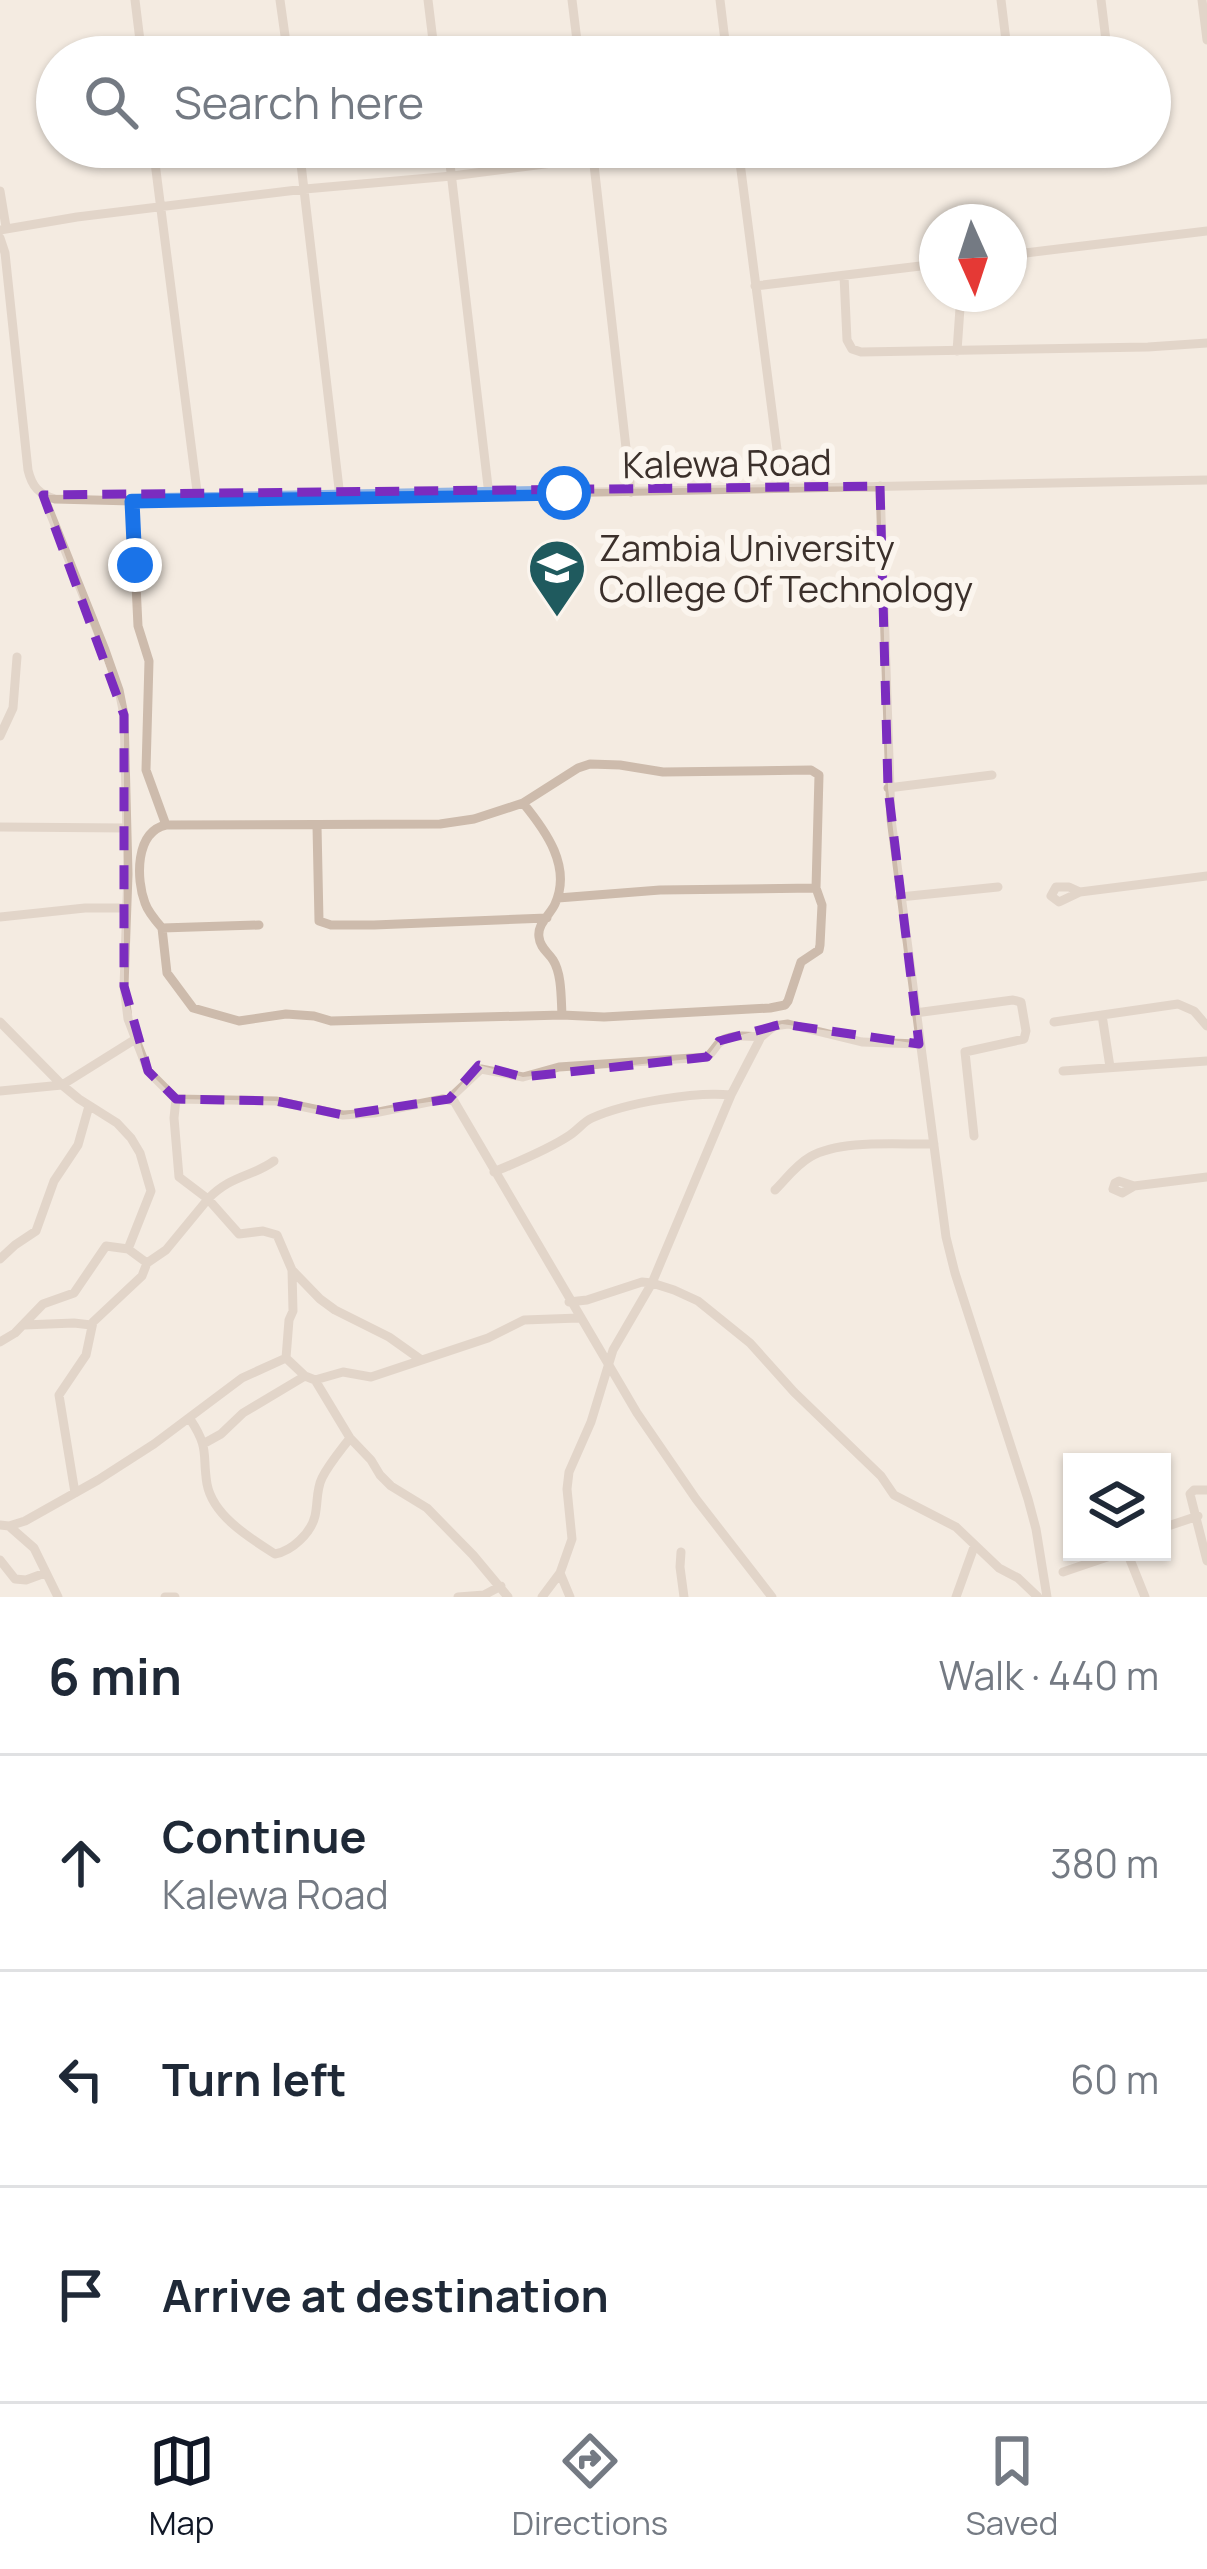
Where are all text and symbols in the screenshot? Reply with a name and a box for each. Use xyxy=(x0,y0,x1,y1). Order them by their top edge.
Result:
search box xyxy=(36,36,1171,168)
icon: search xyxy=(78,69,144,135)
text: Search here xyxy=(174,71,424,133)
north arrow xyxy=(919,204,1027,312)
street label: Kalewa Road xyxy=(622,437,832,489)
route start xyxy=(537,466,591,520)
place label: Zambia University College Of Technology xyxy=(599,523,973,613)
school or university icon: Zambia University College Of Technology xyxy=(526,537,588,619)
route end xyxy=(108,538,162,592)
map controls xyxy=(1063,1453,1171,1561)
button: layers xyxy=(1063,1453,1171,1561)
text: 6 min xyxy=(48,1641,182,1710)
text: Walk · 440 m xyxy=(939,1648,1159,1702)
text: Continue xyxy=(162,1805,367,1867)
icon: ahead xyxy=(48,1830,114,1896)
text: 380 m xyxy=(1050,1836,1159,1890)
text: Kalewa Road xyxy=(162,1867,389,1921)
icon: left xyxy=(48,2046,114,2112)
text: Turn left xyxy=(162,2048,347,2110)
text: 60 m xyxy=(1070,2052,1159,2106)
icon: arrive xyxy=(48,2262,114,2328)
text: Arrive at destination xyxy=(162,2264,609,2326)
tab: Map xyxy=(149,2428,215,2545)
tab: Directions xyxy=(512,2428,668,2545)
tab: Saved xyxy=(965,2428,1058,2545)

